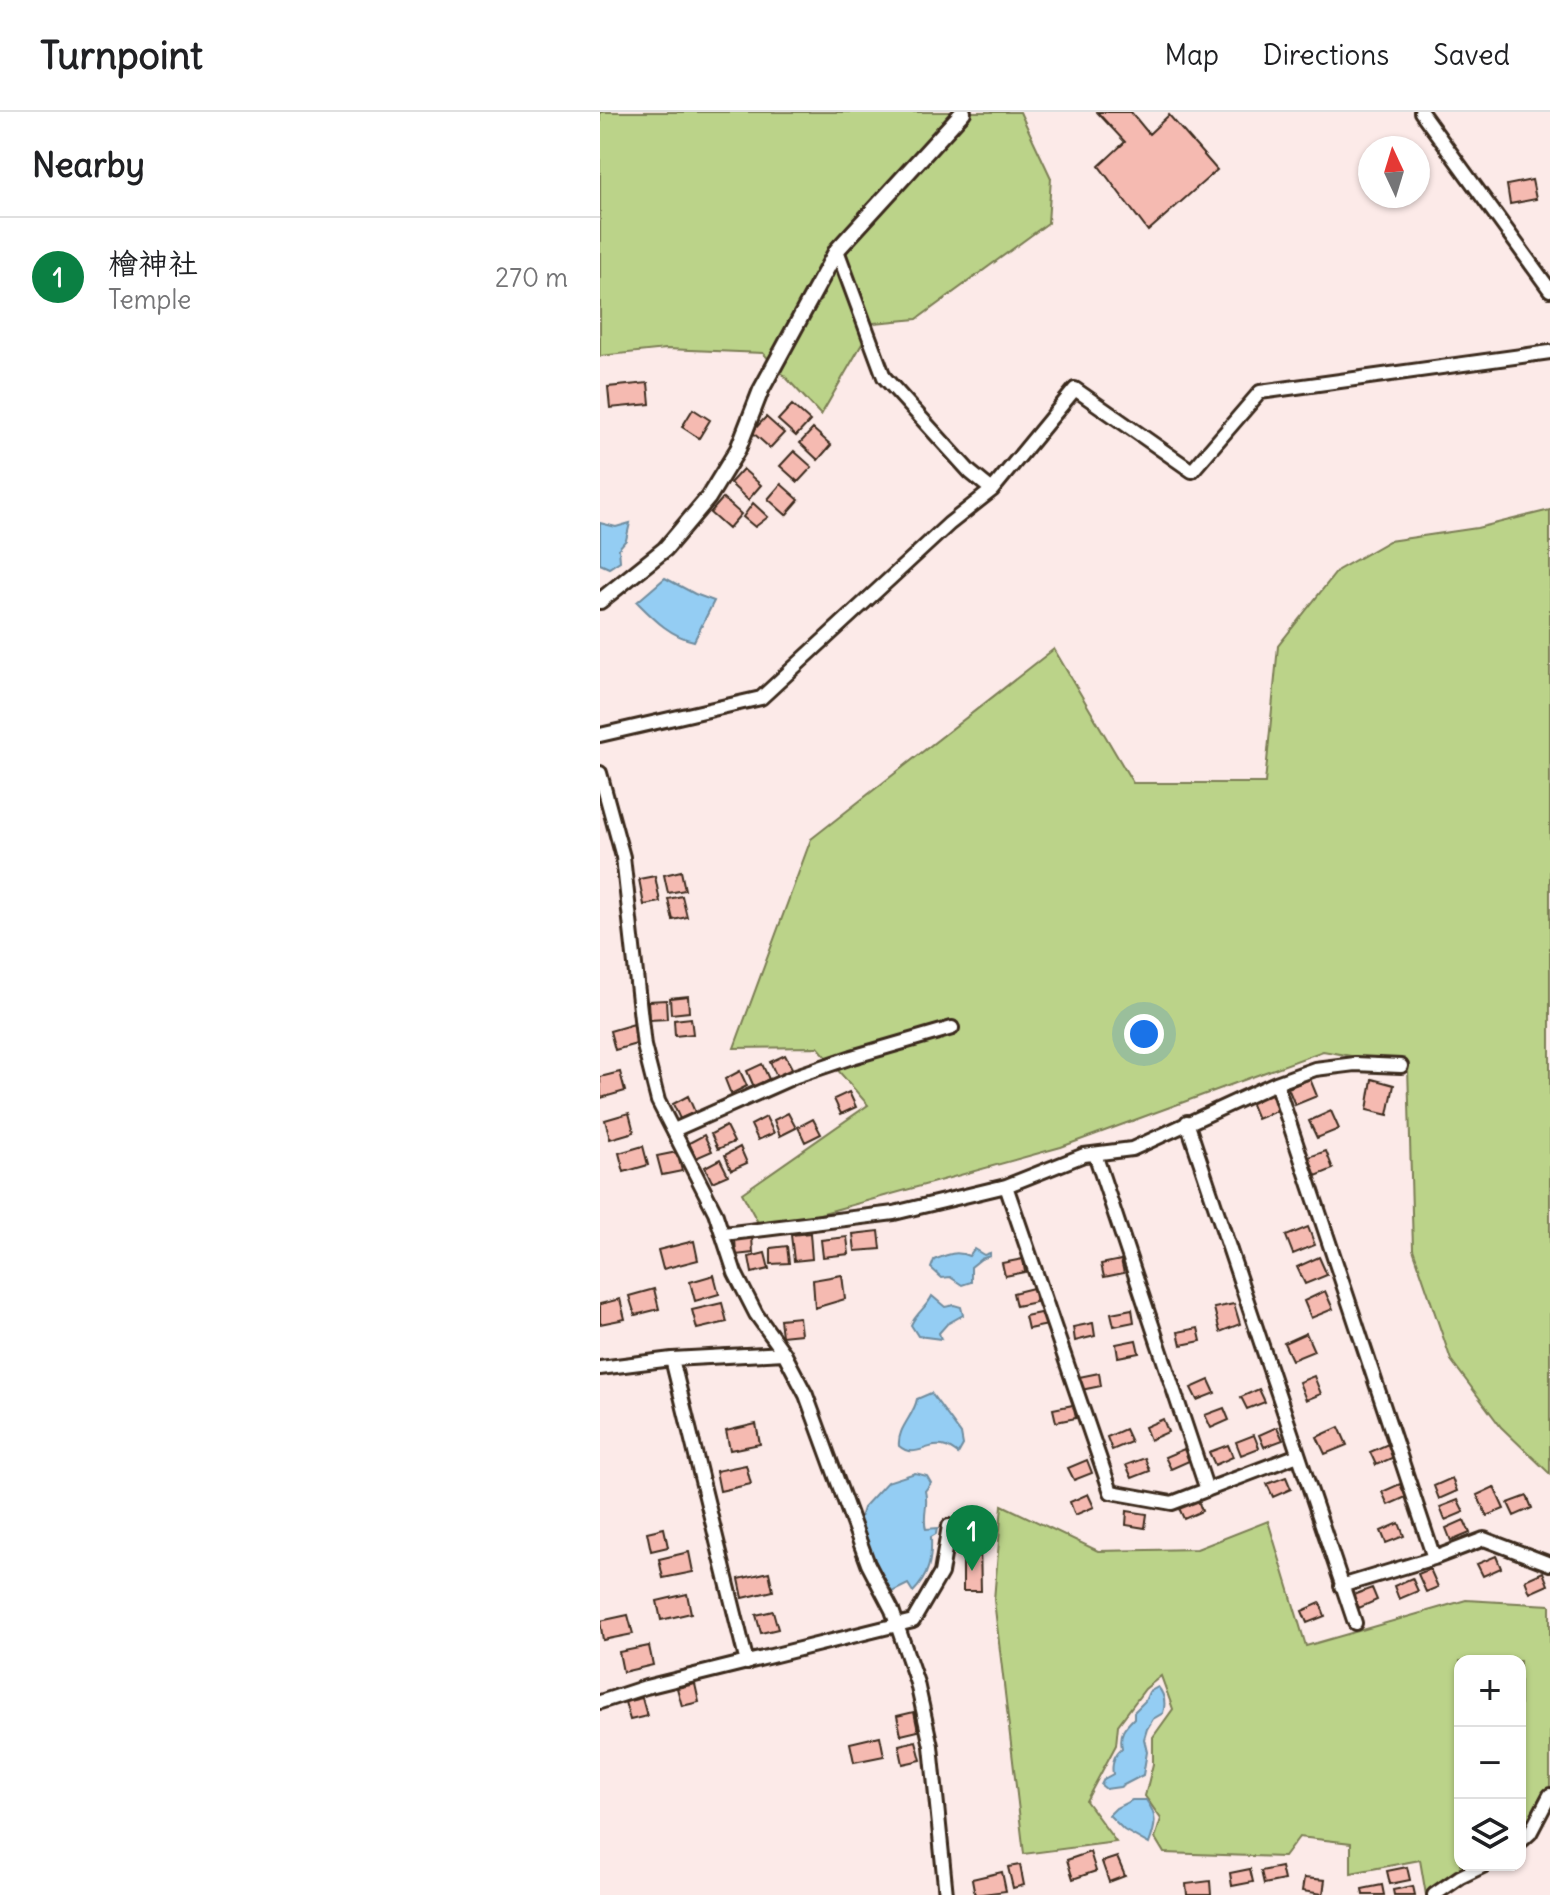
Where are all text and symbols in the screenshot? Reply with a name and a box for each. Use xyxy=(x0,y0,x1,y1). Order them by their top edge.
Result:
text: Turnpoint xyxy=(40,32,203,79)
text: Map xyxy=(1164,37,1219,73)
text: Directions xyxy=(1263,37,1389,73)
text: Saved xyxy=(1433,37,1510,73)
north arrow xyxy=(1358,136,1430,208)
text: Nearby xyxy=(32,143,145,186)
text: 檜神社 xyxy=(108,244,198,282)
text: 1 xyxy=(53,261,63,294)
text: 270 m xyxy=(495,261,568,294)
text: Temple xyxy=(108,283,191,316)
your location xyxy=(1124,1014,1164,1054)
pin: 1 xyxy=(946,1505,998,1571)
map controls xyxy=(1454,1655,1526,1871)
button: + xyxy=(1454,1655,1526,1727)
button: − xyxy=(1454,1727,1526,1799)
button: layers xyxy=(1454,1799,1526,1871)

